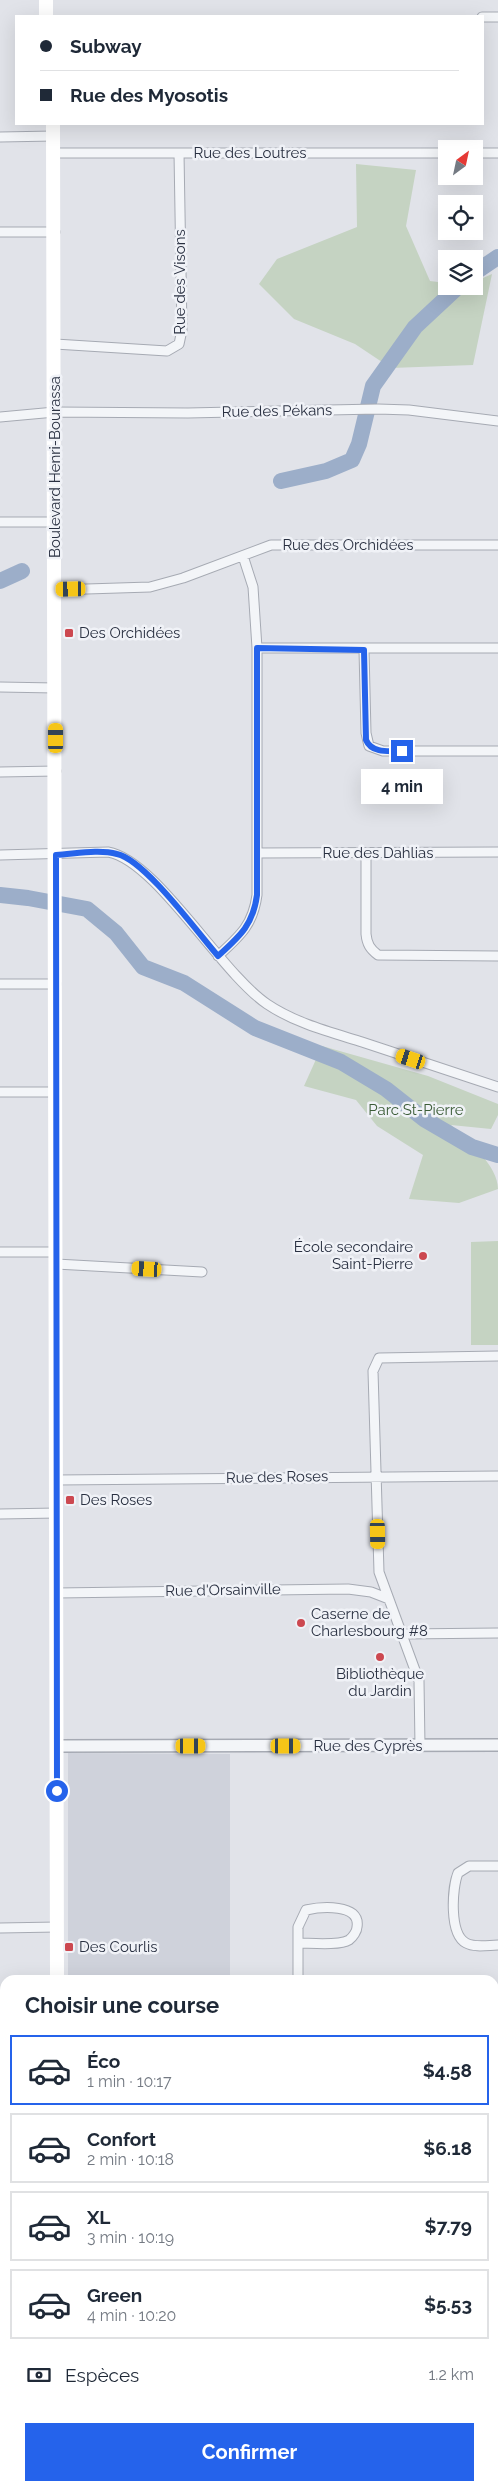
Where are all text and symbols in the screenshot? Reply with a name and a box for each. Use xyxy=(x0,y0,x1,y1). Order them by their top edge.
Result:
text: Subway xyxy=(70,35,142,57)
text: Rue des Myosotis xyxy=(70,84,228,106)
north arrow xyxy=(438,140,482,185)
map controls xyxy=(438,140,483,295)
street label: Rue des Loutres xyxy=(194,144,306,162)
button: locate xyxy=(438,195,483,240)
street label: Rue des Visons xyxy=(171,229,189,335)
button: layers xyxy=(438,250,483,295)
street label: Boulevard Henri-Bourassa xyxy=(46,376,64,558)
street label: Rue des Pékans xyxy=(222,401,332,421)
street label: Rue des Orchidées xyxy=(282,536,414,554)
car xyxy=(55,581,86,597)
place label: Des Orchidées xyxy=(79,624,180,642)
marker: Des Orchidées xyxy=(63,627,75,639)
car xyxy=(48,723,63,753)
route end xyxy=(391,740,413,762)
callout: 4 min xyxy=(361,768,443,804)
text: 4 min xyxy=(381,777,423,796)
street label: Rue des Dahlias xyxy=(323,844,433,862)
car xyxy=(394,1047,427,1071)
park label: Parc St-Pierre xyxy=(368,1101,464,1119)
place label: École secondaire Saint-Pierre xyxy=(294,1238,413,1273)
marker: École secondaire Saint-Pierre xyxy=(417,1250,429,1262)
car xyxy=(131,1261,162,1277)
street label: Rue des Roses xyxy=(226,1467,328,1487)
place label: Des Roses xyxy=(80,1491,152,1509)
marker: Des Roses xyxy=(64,1494,76,1506)
car xyxy=(370,1519,385,1549)
street label: Rue d'Orsainville xyxy=(165,1580,281,1600)
place label: Caserne de Charlesbourg #8 xyxy=(311,1605,428,1640)
marker: Caserne de Charlesbourg #8 xyxy=(295,1617,307,1629)
marker: Bibliothèque du Jardin xyxy=(374,1651,386,1663)
place label: Bibliothèque du Jardin xyxy=(336,1665,424,1700)
street label: Rue des Cyprès xyxy=(313,1737,423,1755)
car xyxy=(176,1739,206,1754)
car xyxy=(271,1739,301,1754)
route start xyxy=(46,1780,68,1802)
place label: Des Courlis xyxy=(79,1938,158,1956)
marker: Des Courlis xyxy=(63,1941,75,1953)
text: Choisir une course xyxy=(25,1992,219,2018)
icon: car xyxy=(27,2048,72,2093)
text: Éco xyxy=(87,2050,120,2072)
text: $4.58 xyxy=(423,2059,472,2081)
text: 1 min · 10:17 xyxy=(87,2072,172,2091)
icon: car xyxy=(27,2126,72,2171)
text: Confort xyxy=(87,2128,156,2150)
text: $6.18 xyxy=(423,2137,472,2159)
text: 2 min · 10:18 xyxy=(87,2150,174,2169)
icon: car xyxy=(27,2204,72,2249)
text: XL xyxy=(87,2206,110,2228)
text: $7.79 xyxy=(425,2215,472,2237)
text: 3 min · 10:19 xyxy=(87,2228,174,2247)
icon: car xyxy=(27,2282,72,2327)
text: Green xyxy=(87,2284,142,2306)
text: $5.53 xyxy=(424,2293,472,2315)
text: 4 min · 10:20 xyxy=(87,2306,176,2325)
icon: cash xyxy=(25,2361,53,2389)
text: Espèces xyxy=(65,2364,139,2386)
text: 1.2 km xyxy=(429,2365,474,2384)
button: Confirmer xyxy=(25,2423,474,2481)

